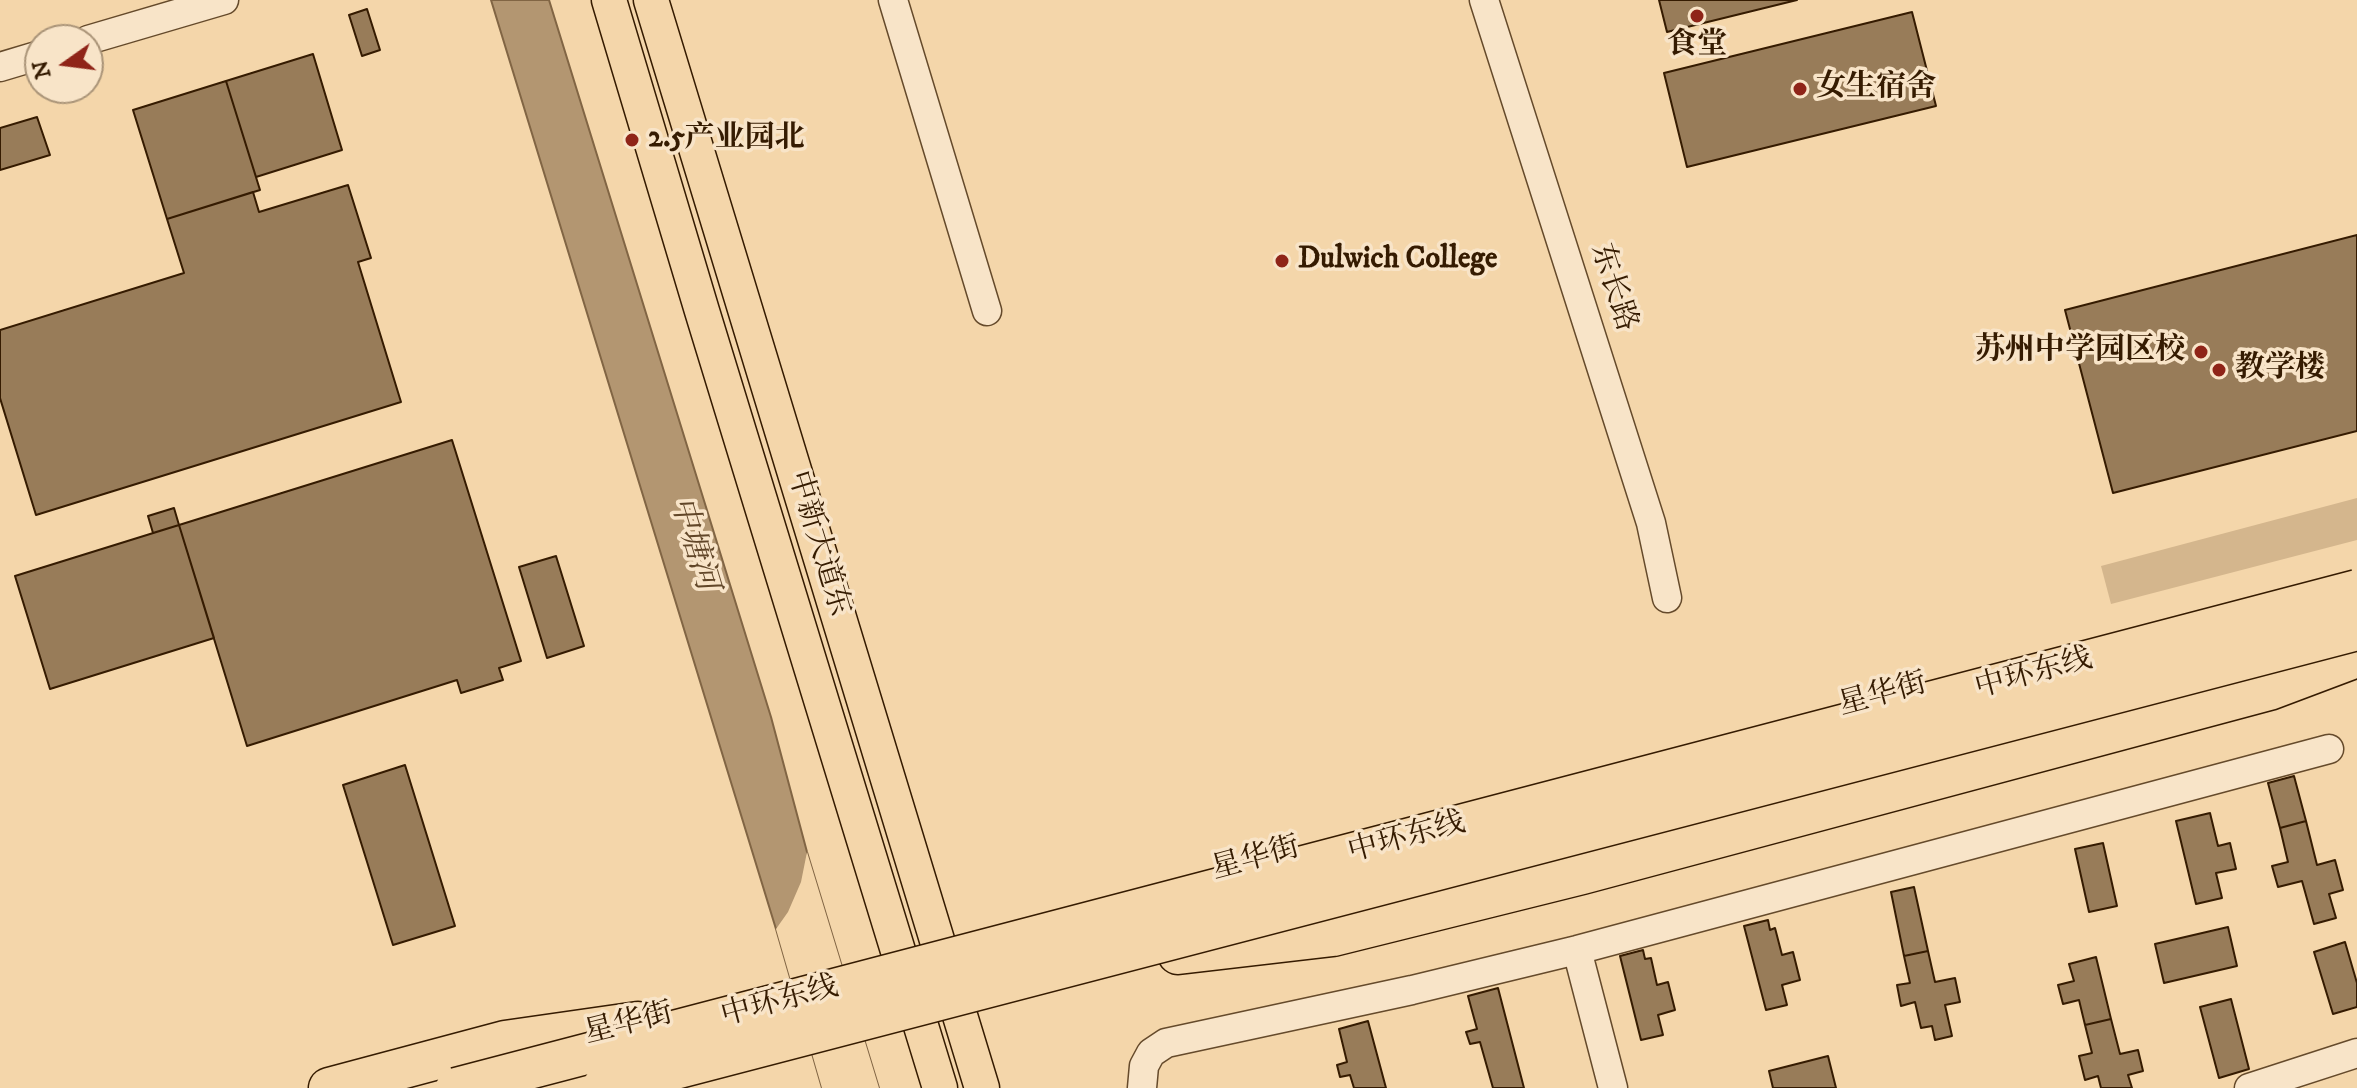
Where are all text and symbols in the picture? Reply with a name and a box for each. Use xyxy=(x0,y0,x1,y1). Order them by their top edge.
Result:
marker: 食堂 xyxy=(1688,7,1706,25)
north arrow xyxy=(24,24,104,104)
place label: 食堂 xyxy=(1667,29,1727,65)
text: N xyxy=(27,57,57,81)
place label: 女生宿舍 xyxy=(1816,71,1936,107)
marker: 女生宿舍 xyxy=(1791,80,1809,98)
place label: 2.5产业园北 xyxy=(648,122,805,158)
marker: 2.5产业园北 xyxy=(623,131,641,149)
street label: 东长路 xyxy=(1581,240,1643,336)
place label: Dulwich College xyxy=(1298,243,1497,279)
marker: Dulwich College xyxy=(1273,252,1291,270)
place label: 苏州中学园区校 xyxy=(1975,334,2185,370)
marker: 苏州中学园区校 xyxy=(2192,343,2210,361)
place label: 教学楼 xyxy=(2235,352,2325,388)
marker: 教学楼 xyxy=(2210,361,2228,379)
street label: 中新大道东 xyxy=(778,467,856,621)
water label: 中塘河 xyxy=(660,492,724,596)
street label: 中环东线 xyxy=(1971,642,2097,708)
street label: 星华街 xyxy=(1835,667,1931,725)
street label: 中环东线 xyxy=(1344,806,1470,872)
street label: 星华街 xyxy=(1208,831,1304,889)
street label: 中环东线 xyxy=(717,970,843,1036)
street label: 星华街 xyxy=(581,997,677,1053)

